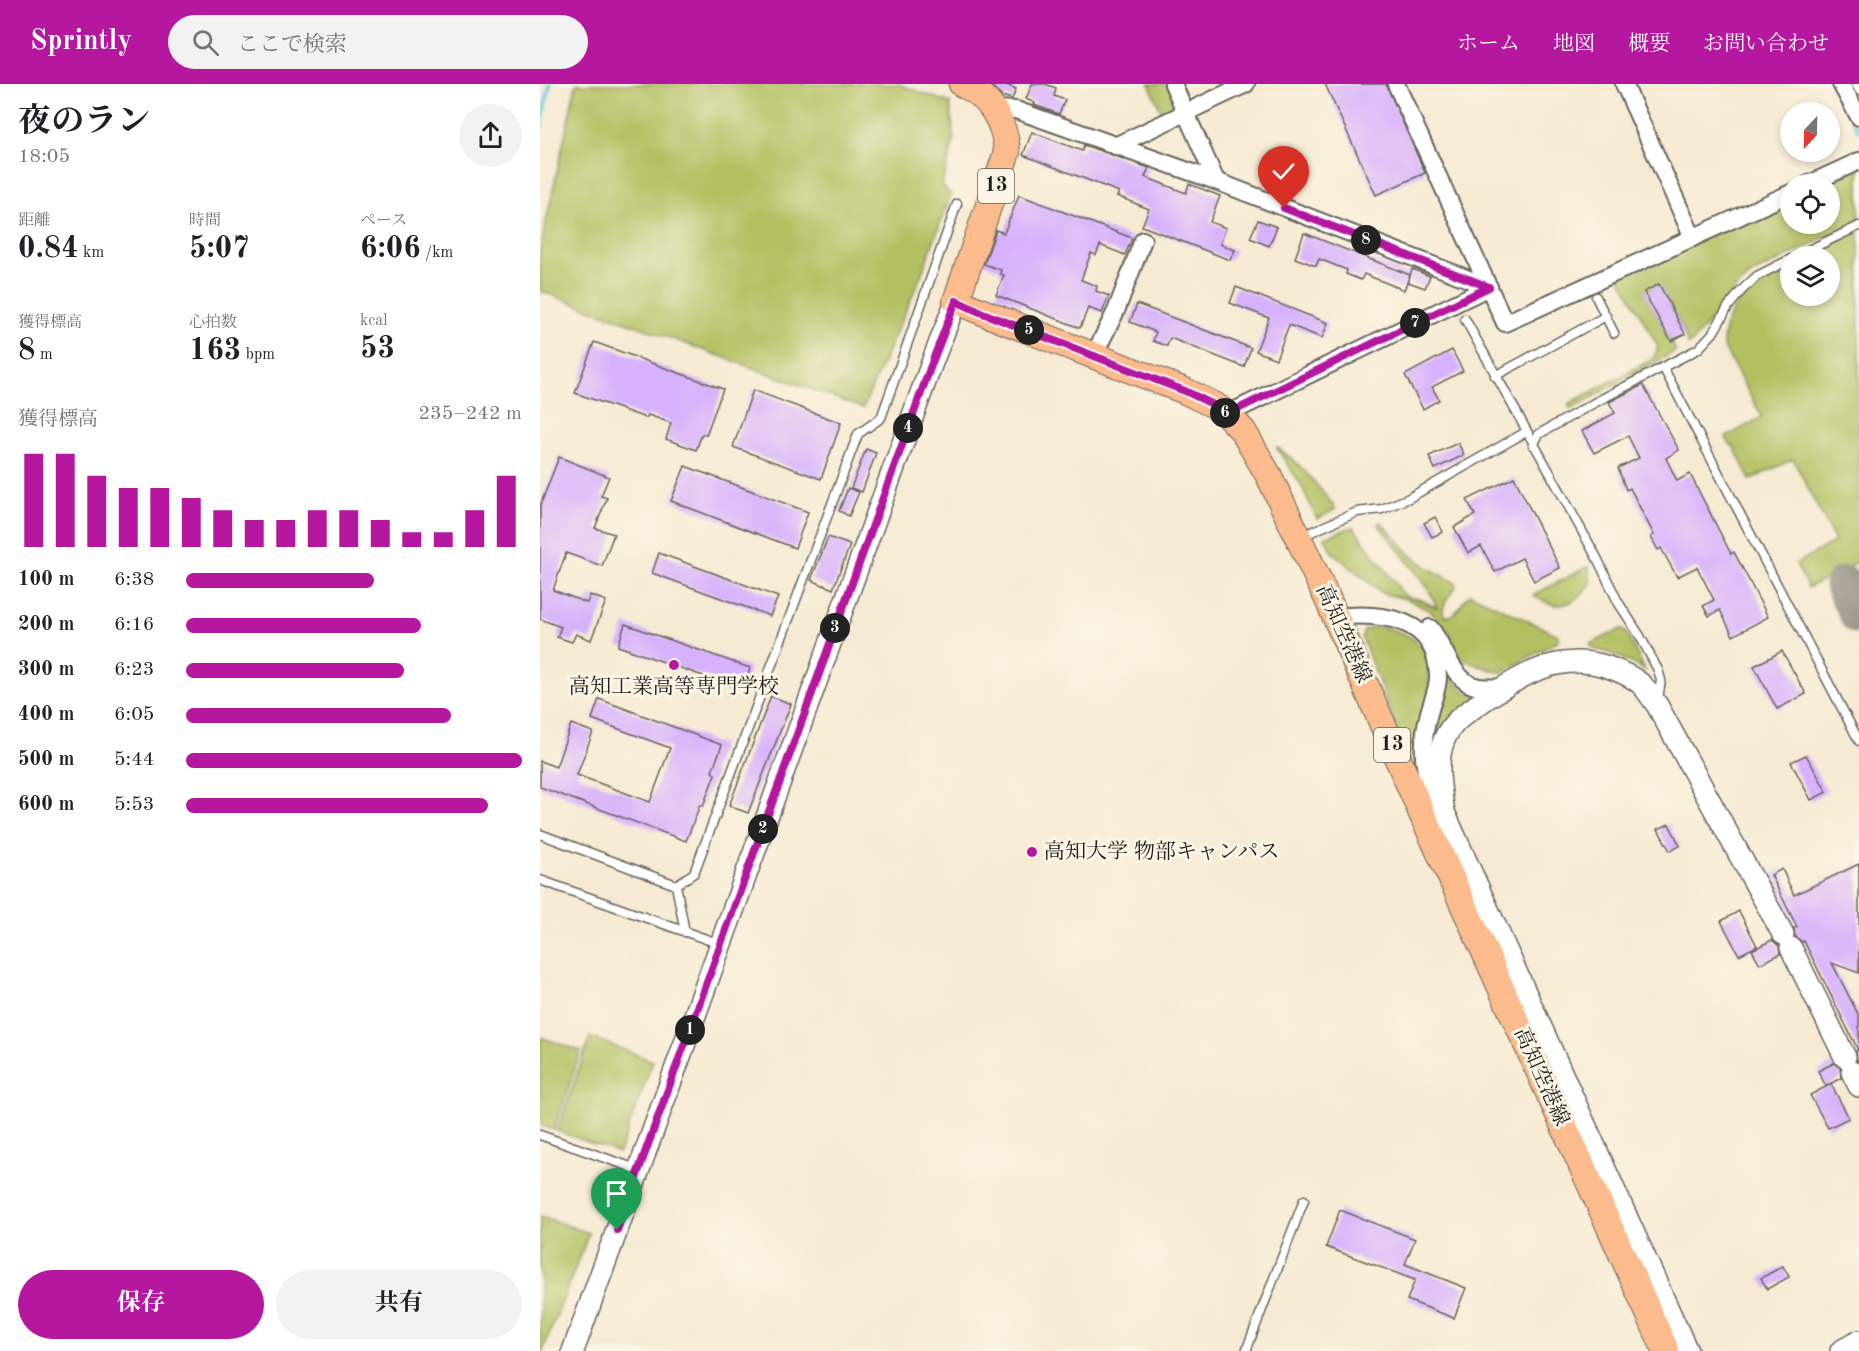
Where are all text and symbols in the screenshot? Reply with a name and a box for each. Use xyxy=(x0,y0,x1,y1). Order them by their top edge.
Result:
search box xyxy=(168,15,588,69)
icon: search xyxy=(189,26,222,59)
text: Sprintly xyxy=(30,28,132,56)
text: ここで検索 xyxy=(237,34,347,56)
text: ホーム xyxy=(1457,34,1520,55)
text: 地図 xyxy=(1553,34,1595,55)
text: 概要 xyxy=(1628,34,1670,55)
text: お問い合わせ xyxy=(1703,34,1829,55)
north arrow xyxy=(1780,102,1840,162)
map controls xyxy=(1780,102,1840,306)
button: share xyxy=(459,104,522,167)
text: 夜のラン xyxy=(18,106,150,139)
pin xyxy=(1258,146,1309,208)
text: 18:05 xyxy=(18,147,70,167)
icon: check xyxy=(1267,155,1300,188)
road number: 13 xyxy=(978,169,1014,203)
button: locate xyxy=(1780,174,1840,234)
text: 距離 xyxy=(18,213,50,229)
text: 時間 xyxy=(189,213,221,229)
text: ペース xyxy=(360,213,407,229)
pin: 8 xyxy=(1351,225,1381,255)
text: 8 xyxy=(1361,232,1371,248)
text: 0.84 xyxy=(18,234,79,264)
text: 5:07 xyxy=(189,234,250,264)
text: 6:06 xyxy=(360,234,421,264)
text: km xyxy=(79,245,104,261)
text: /km xyxy=(421,245,453,261)
button: layers xyxy=(1780,246,1840,306)
pin: 7 xyxy=(1400,308,1430,338)
text: kcal xyxy=(360,313,388,329)
text: 獲得標高 xyxy=(18,315,82,331)
text: 心拍数 xyxy=(189,315,237,331)
pin: 5 xyxy=(1014,315,1044,345)
text: 7 xyxy=(1410,315,1420,331)
text: 5 xyxy=(1024,322,1034,338)
text: 53 xyxy=(360,334,395,364)
text: 8 xyxy=(18,336,35,366)
text: 163 xyxy=(189,336,241,366)
text: m xyxy=(35,347,53,363)
text: bpm xyxy=(241,347,275,363)
pin: 6 xyxy=(1210,398,1240,428)
text: 235–242 m xyxy=(419,404,522,424)
text: 6 xyxy=(1220,405,1230,421)
text: 獲得標高 xyxy=(18,410,98,430)
pin: 4 xyxy=(893,413,923,443)
text: 4 xyxy=(903,420,913,436)
text: 100 m xyxy=(18,570,74,590)
text: 6:38 xyxy=(114,570,154,590)
street label: 高知空港線 xyxy=(1312,581,1376,686)
pin: 3 xyxy=(820,613,850,643)
text: 200 m xyxy=(18,615,74,635)
text: 6:16 xyxy=(114,615,154,635)
text: 3 xyxy=(830,620,840,636)
marker: 高知工業高等専門学校 xyxy=(667,658,681,672)
text: 300 m xyxy=(18,660,74,680)
text: 6:23 xyxy=(114,660,154,680)
place label: 高知工業高等専門学校 xyxy=(569,675,779,698)
text: 400 m xyxy=(18,705,74,725)
text: 6:05 xyxy=(114,705,154,725)
road number: 13 xyxy=(1374,728,1410,762)
text: 500 m xyxy=(18,750,74,770)
text: 5:44 xyxy=(114,750,154,770)
text: 600 m xyxy=(18,795,74,815)
text: 5:53 xyxy=(114,795,154,815)
pin: 2 xyxy=(748,814,778,844)
text: 2 xyxy=(758,821,768,837)
place label: 高知大学 物部キャンパス xyxy=(1044,840,1279,863)
marker: 高知大学 物部キャンパス xyxy=(1025,845,1039,859)
pin: 1 xyxy=(675,1015,705,1045)
text: 1 xyxy=(685,1022,695,1038)
street label: 高知空港線 xyxy=(1510,1024,1574,1129)
pin xyxy=(591,1168,642,1230)
icon: arrive xyxy=(600,1177,633,1210)
button: 保存 xyxy=(18,1270,264,1339)
button: 共有 xyxy=(276,1270,522,1339)

